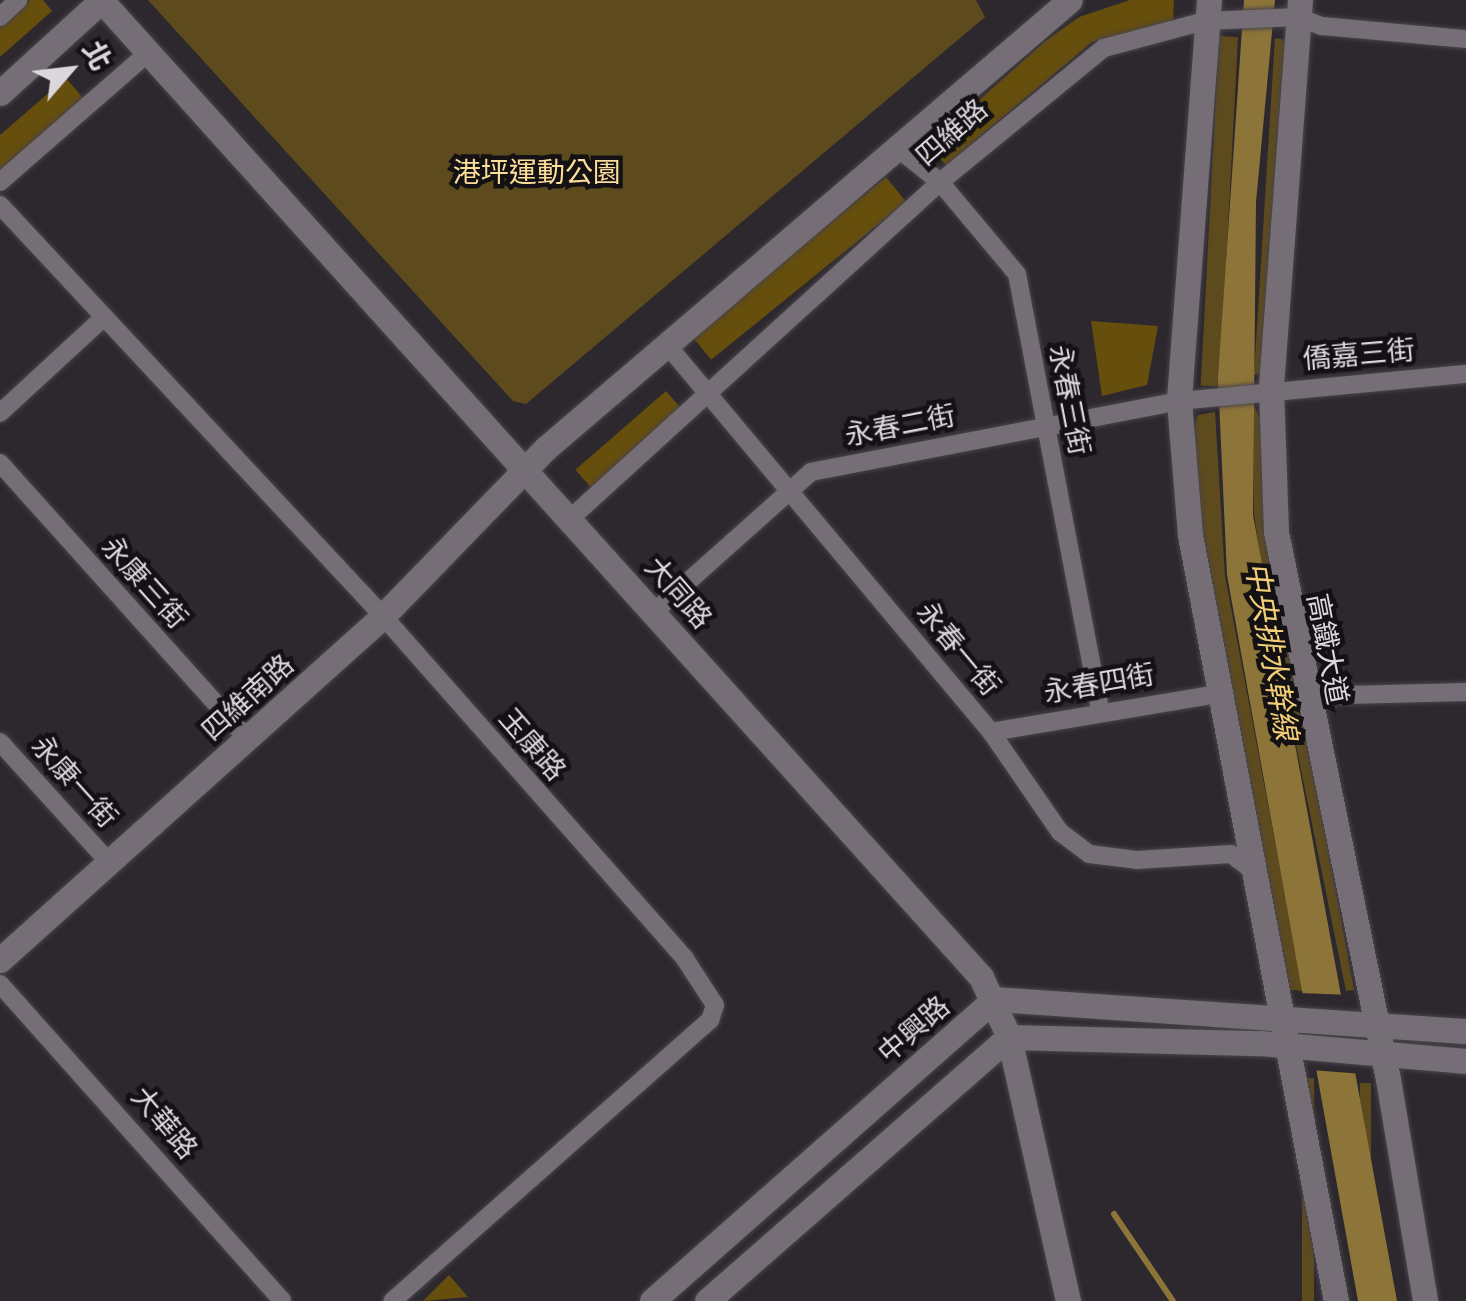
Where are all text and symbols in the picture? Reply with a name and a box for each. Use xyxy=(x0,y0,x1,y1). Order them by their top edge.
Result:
north arrow xyxy=(20,20,120,120)
text: 北 xyxy=(76,36,118,76)
street label: 四維路 xyxy=(909,93,995,173)
park label: 港坪運動公園 xyxy=(453,156,621,190)
street label: 僑嘉三街 xyxy=(1302,333,1416,377)
street label: 永春三街 xyxy=(1042,342,1096,458)
street label: 永春二街 xyxy=(842,399,958,453)
street label: 永康三街 xyxy=(94,530,194,636)
street label: 大同路 xyxy=(638,550,718,636)
water label: 中央排水幹線 xyxy=(1238,559,1304,743)
street label: 高鐵大道 xyxy=(1300,591,1354,707)
street label: 永春一街 xyxy=(909,595,1007,703)
street label: 四維南路 xyxy=(195,648,301,748)
street label: 永春四街 xyxy=(1041,658,1157,710)
street label: 玉康路 xyxy=(492,702,572,788)
street label: 永康一街 xyxy=(24,729,124,835)
street label: 中興路 xyxy=(871,990,957,1070)
street label: 大華路 xyxy=(124,1080,204,1166)

